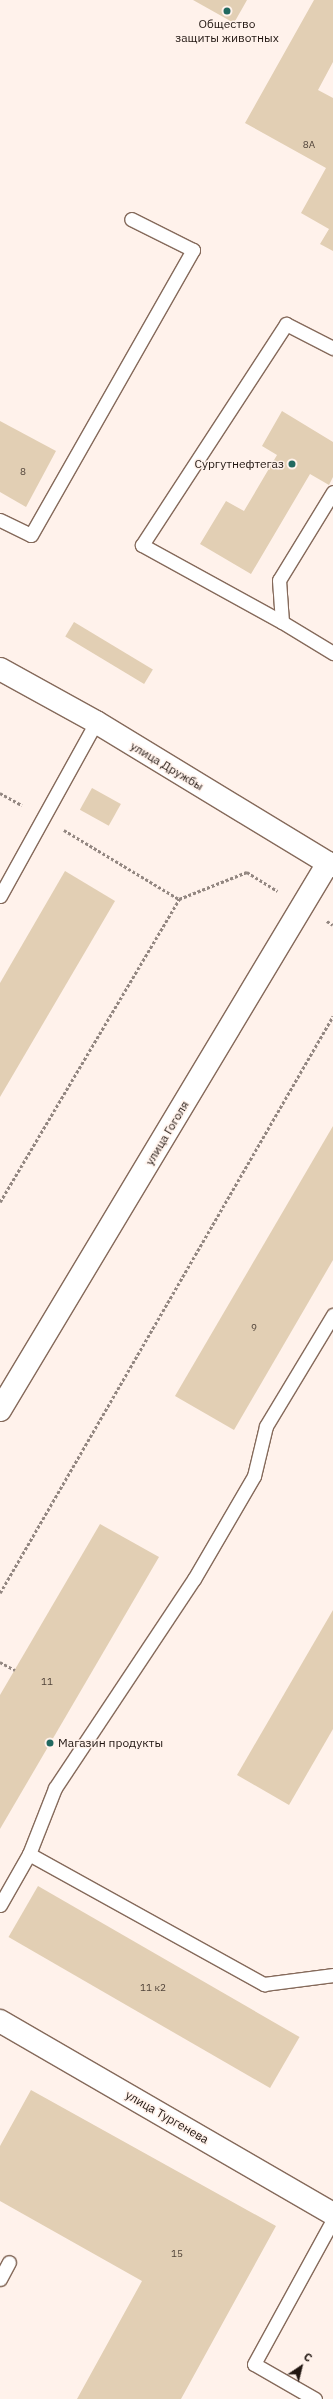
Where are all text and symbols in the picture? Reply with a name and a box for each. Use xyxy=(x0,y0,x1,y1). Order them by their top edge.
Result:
marker: Общество защиты животных xyxy=(222,6,232,16)
place label: Общество защиты животных xyxy=(175,17,279,45)
house number: 8А xyxy=(303,139,315,151)
place label: Сургутнефтегаз xyxy=(194,457,284,471)
marker: Сургутнефтегаз xyxy=(287,459,297,469)
house number: 8 xyxy=(20,466,26,478)
street label: улица Дружбы xyxy=(128,739,206,793)
street label: улица Гоголя xyxy=(142,1098,192,1168)
house number: 9 xyxy=(251,1322,257,1334)
house number: 11 xyxy=(41,1676,53,1688)
place label: Магазин продукты xyxy=(58,1736,163,1750)
marker: Магазин продукты xyxy=(45,1738,55,1748)
house number: 11 к2 xyxy=(140,1982,166,1994)
street label: улица Тургенева xyxy=(123,2087,211,2147)
house number: 15 xyxy=(171,2248,183,2260)
north arrow xyxy=(281,2347,321,2387)
text: С xyxy=(301,2349,315,2365)

